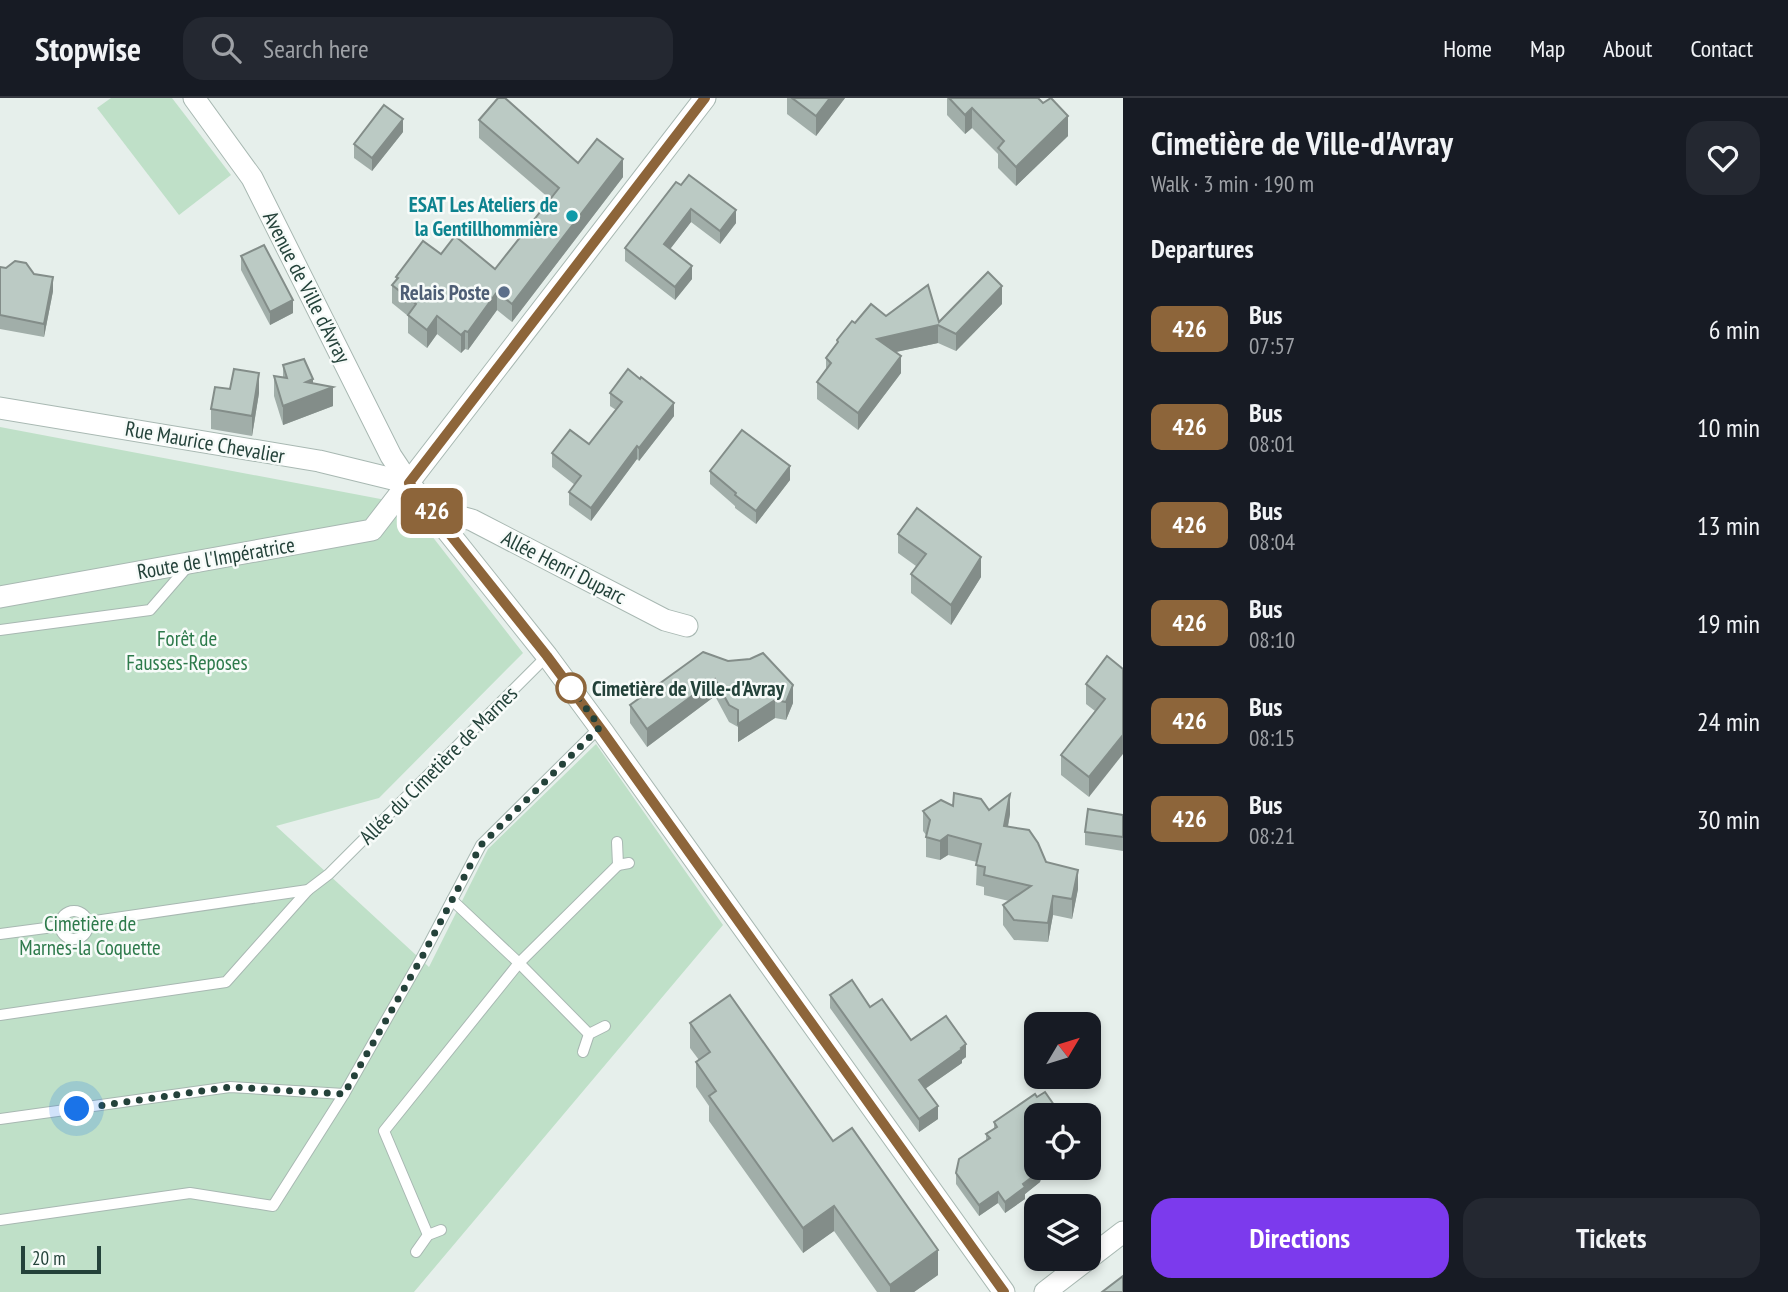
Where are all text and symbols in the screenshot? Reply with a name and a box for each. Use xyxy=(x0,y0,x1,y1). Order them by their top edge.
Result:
search box xyxy=(183,17,673,80)
text: Stopwise xyxy=(35,27,141,70)
icon: search xyxy=(207,29,245,67)
text: Search here xyxy=(263,32,369,65)
text: Home xyxy=(1443,33,1492,64)
text: Map xyxy=(1530,33,1565,64)
text: About xyxy=(1603,33,1652,64)
text: Contact xyxy=(1690,33,1753,64)
text: Cimetière de Ville-d'Avray xyxy=(1151,121,1453,164)
button: heart xyxy=(1686,121,1760,195)
text: Walk · 3 min · 190 m xyxy=(1151,169,1314,198)
place label: ESAT Les Ateliers de la Gentillhommière xyxy=(409,191,558,242)
street label: Avenue de Ville d'Avray xyxy=(257,207,357,368)
marker: ESAT Les Ateliers de la Gentillhommière xyxy=(564,208,580,224)
text: Departures xyxy=(1151,232,1254,265)
place label: Relais Poste xyxy=(400,279,490,306)
marker: Relais Poste xyxy=(496,284,512,300)
text: Bus xyxy=(1249,298,1282,331)
text: 426 xyxy=(1172,313,1207,344)
text: 6 min xyxy=(1709,313,1760,346)
text: 07:57 xyxy=(1249,331,1295,360)
text: Bus xyxy=(1249,396,1282,429)
text: 426 xyxy=(1172,411,1207,442)
text: 10 min xyxy=(1697,411,1760,444)
street label: Rue Maurice Chevalier xyxy=(123,415,287,469)
text: 08:01 xyxy=(1249,429,1295,458)
line badge: 426 xyxy=(392,488,472,534)
text: Bus xyxy=(1249,494,1282,527)
text: 426 xyxy=(415,495,449,526)
text: 426 xyxy=(1172,509,1207,540)
text: 13 min xyxy=(1697,509,1760,542)
street label: Allée Henri Duparc xyxy=(497,524,631,610)
text: 08:04 xyxy=(1249,527,1295,556)
street label: Route de l'Impératrice xyxy=(135,531,297,585)
text: Bus xyxy=(1249,592,1282,625)
text: 426 xyxy=(1172,607,1207,638)
text: 19 min xyxy=(1697,607,1760,640)
park label: Forêt de Fausses-Reposes xyxy=(126,625,248,676)
text: 08:10 xyxy=(1249,625,1295,654)
marker: Cimetière de Ville-d'Avray xyxy=(556,673,586,703)
place label: Cimetière de Ville-d'Avray xyxy=(592,675,785,702)
street label: Allée du Cimetière de Marnes xyxy=(353,680,523,850)
text: Bus xyxy=(1249,690,1282,723)
text: 426 xyxy=(1172,705,1207,736)
text: 24 min xyxy=(1697,705,1760,738)
text: 08:15 xyxy=(1249,723,1295,752)
text: Bus xyxy=(1249,788,1282,821)
text: 426 xyxy=(1172,803,1207,834)
text: 30 min xyxy=(1697,803,1760,836)
text: 08:21 xyxy=(1249,821,1295,850)
park label: Cimetière de Marnes-la Coquette xyxy=(19,910,161,961)
north arrow xyxy=(1024,1012,1101,1088)
map controls xyxy=(1024,1012,1101,1271)
your location xyxy=(59,1091,94,1126)
button: locate xyxy=(1024,1103,1101,1180)
button: layers xyxy=(1024,1194,1101,1271)
button: Directions xyxy=(1151,1198,1449,1278)
button: Tickets xyxy=(1463,1198,1760,1278)
scale bar xyxy=(21,1243,102,1275)
text: 20 m xyxy=(32,1246,66,1270)

